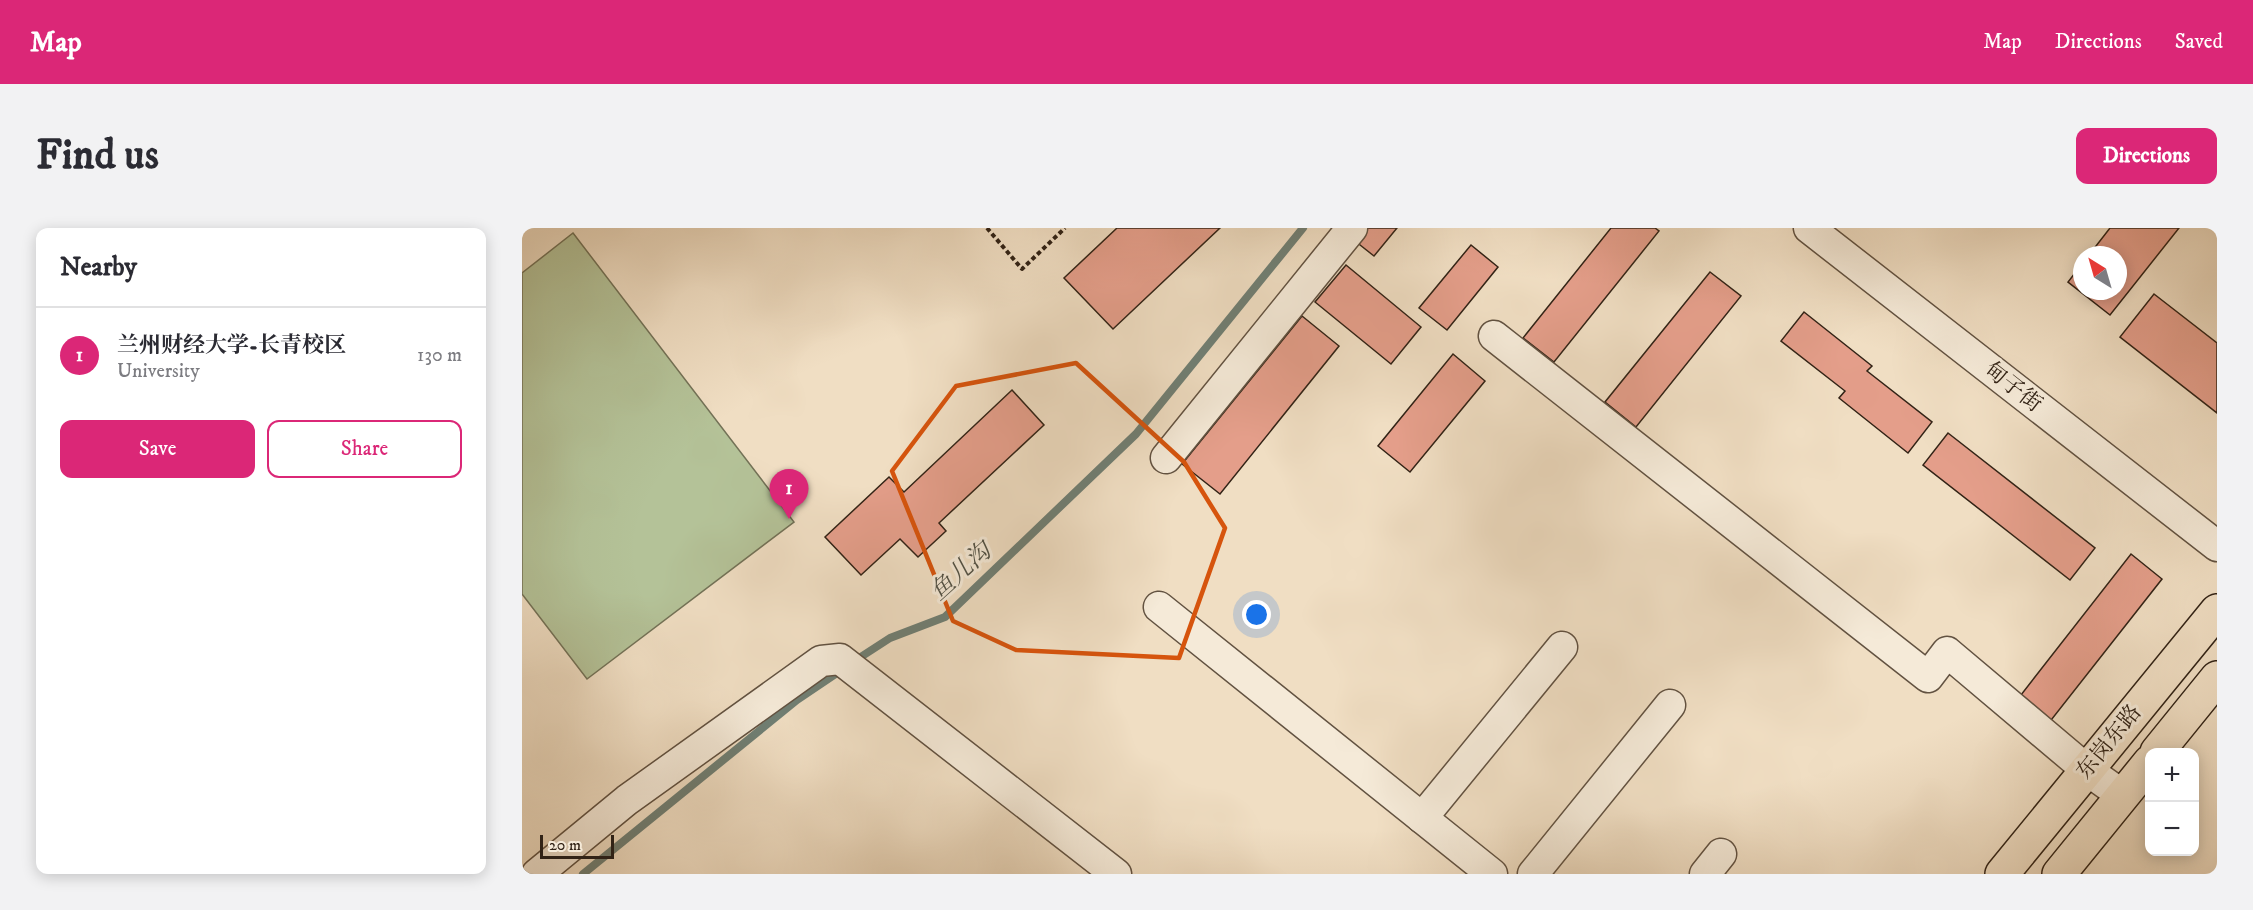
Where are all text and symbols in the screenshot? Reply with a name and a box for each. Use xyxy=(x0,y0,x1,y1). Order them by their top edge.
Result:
text: Map xyxy=(30,25,82,60)
text: Map xyxy=(1983,29,2022,55)
text: Directions xyxy=(2055,29,2142,55)
text: Saved xyxy=(2175,29,2223,55)
button: Directions xyxy=(2076,128,2217,184)
text: Find us xyxy=(36,130,159,182)
north arrow xyxy=(2073,246,2127,300)
text: Nearby xyxy=(60,251,137,284)
text: 兰州财经大学-长青校区 xyxy=(117,332,346,359)
text: 1 xyxy=(76,343,83,368)
text: 130 m xyxy=(417,343,462,368)
street label: 甸子街 xyxy=(1979,356,2047,418)
text: University xyxy=(117,359,200,384)
button: Save xyxy=(60,420,255,478)
button: Share xyxy=(267,420,462,478)
pin: 1 xyxy=(770,470,808,519)
water label: 鱼儿沟 xyxy=(924,534,1001,607)
your location xyxy=(1242,600,1271,629)
street label: 东岗东路 xyxy=(2071,699,2147,785)
map controls xyxy=(2145,748,2199,856)
button: + xyxy=(2145,748,2199,802)
button: − xyxy=(2145,802,2199,856)
scale bar xyxy=(540,832,614,860)
text: 20 m xyxy=(549,835,581,855)

